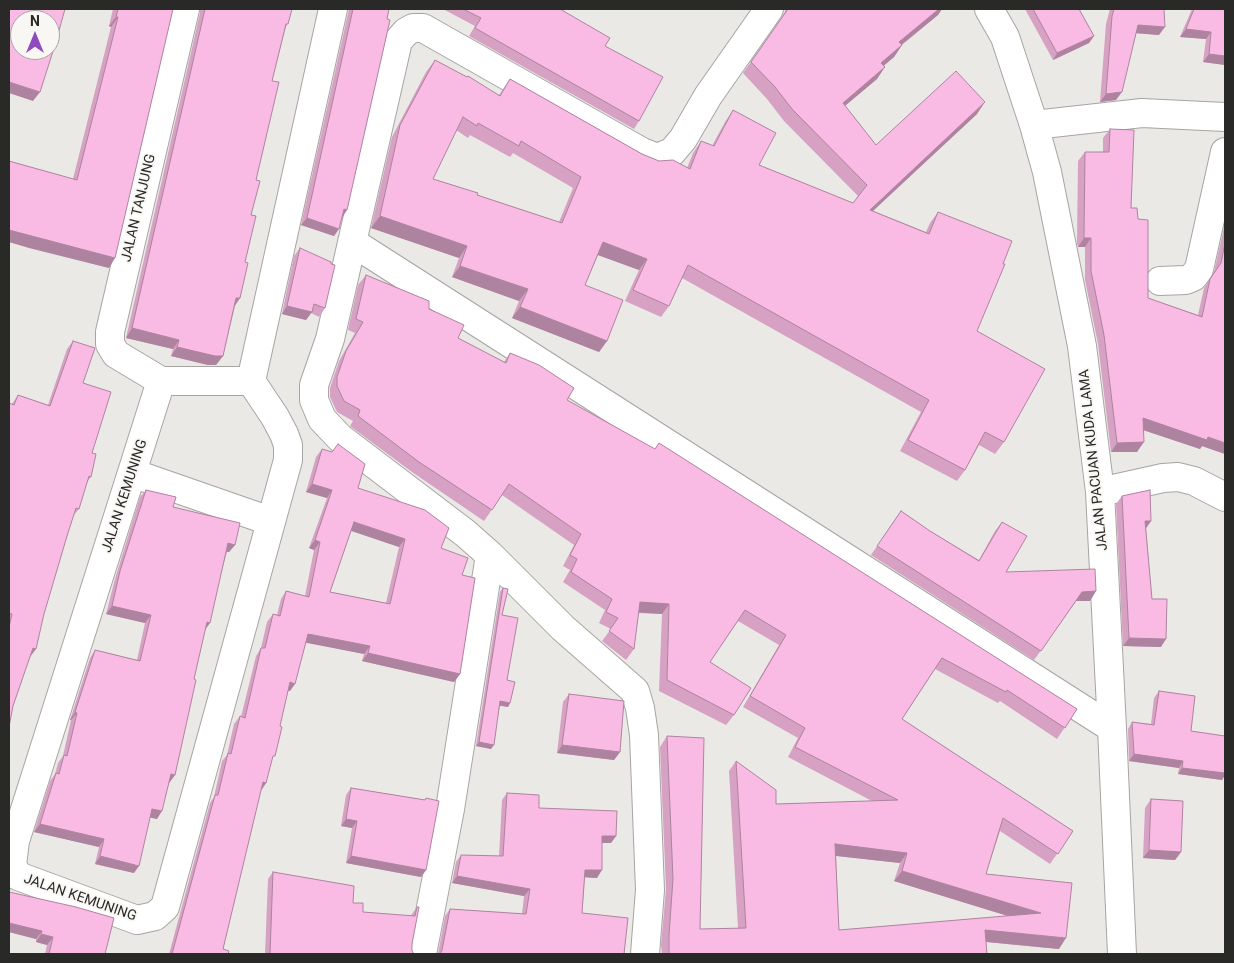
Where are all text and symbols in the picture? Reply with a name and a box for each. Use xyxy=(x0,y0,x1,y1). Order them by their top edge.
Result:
north arrow xyxy=(10,10,60,60)
text: N xyxy=(30,13,40,29)
street label: JALAN TANJUNG xyxy=(118,152,160,264)
street label: JALAN PACUAN KUDA LAMA xyxy=(1076,368,1112,552)
street label: JALAN KEMUNING xyxy=(99,437,151,555)
street label: JALAN KEMUNING xyxy=(21,871,139,925)

